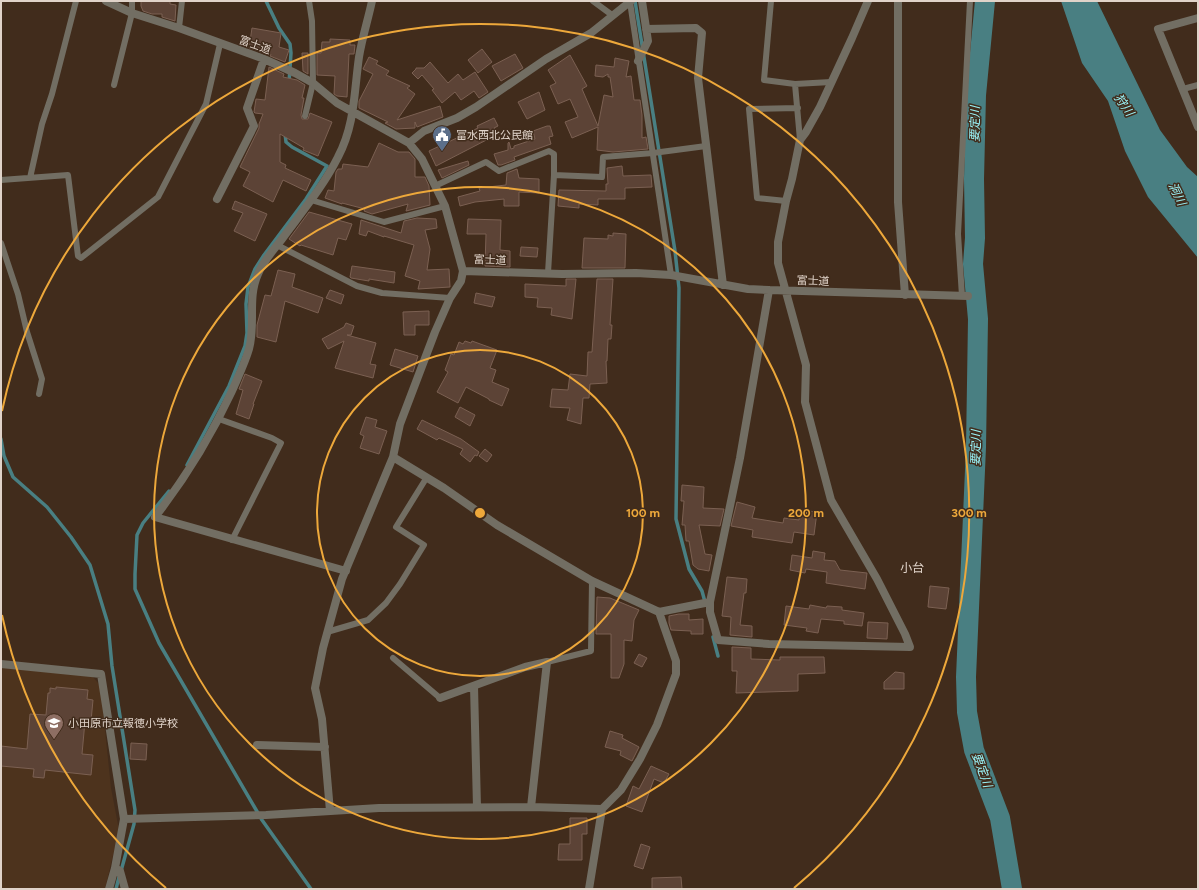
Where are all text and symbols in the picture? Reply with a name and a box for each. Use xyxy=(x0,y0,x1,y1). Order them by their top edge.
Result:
street label: 富士道 xyxy=(237,33,273,57)
water label: 狩川 xyxy=(1111,91,1138,120)
water label: 要定川 xyxy=(968,104,982,142)
public building icon: 富水西北公民館 xyxy=(431,124,453,152)
place label: 富水西北公民館 xyxy=(456,129,533,142)
water label: 洞川 xyxy=(1165,180,1189,210)
street label: 富士道 xyxy=(473,253,507,267)
street label: 富士道 xyxy=(796,274,830,288)
water label: 要定川 xyxy=(969,428,983,466)
centre of rings xyxy=(473,506,487,520)
text: 100 m xyxy=(626,506,660,520)
text: 200 m xyxy=(788,506,824,520)
text: 300 m xyxy=(951,506,987,520)
district label: 小台 xyxy=(900,561,924,575)
school or university icon: 小田原市立報徳小学校 xyxy=(43,712,65,740)
place label: 小田原市立報徳小学校 xyxy=(68,717,178,730)
water label: 要定川 xyxy=(969,751,995,791)

